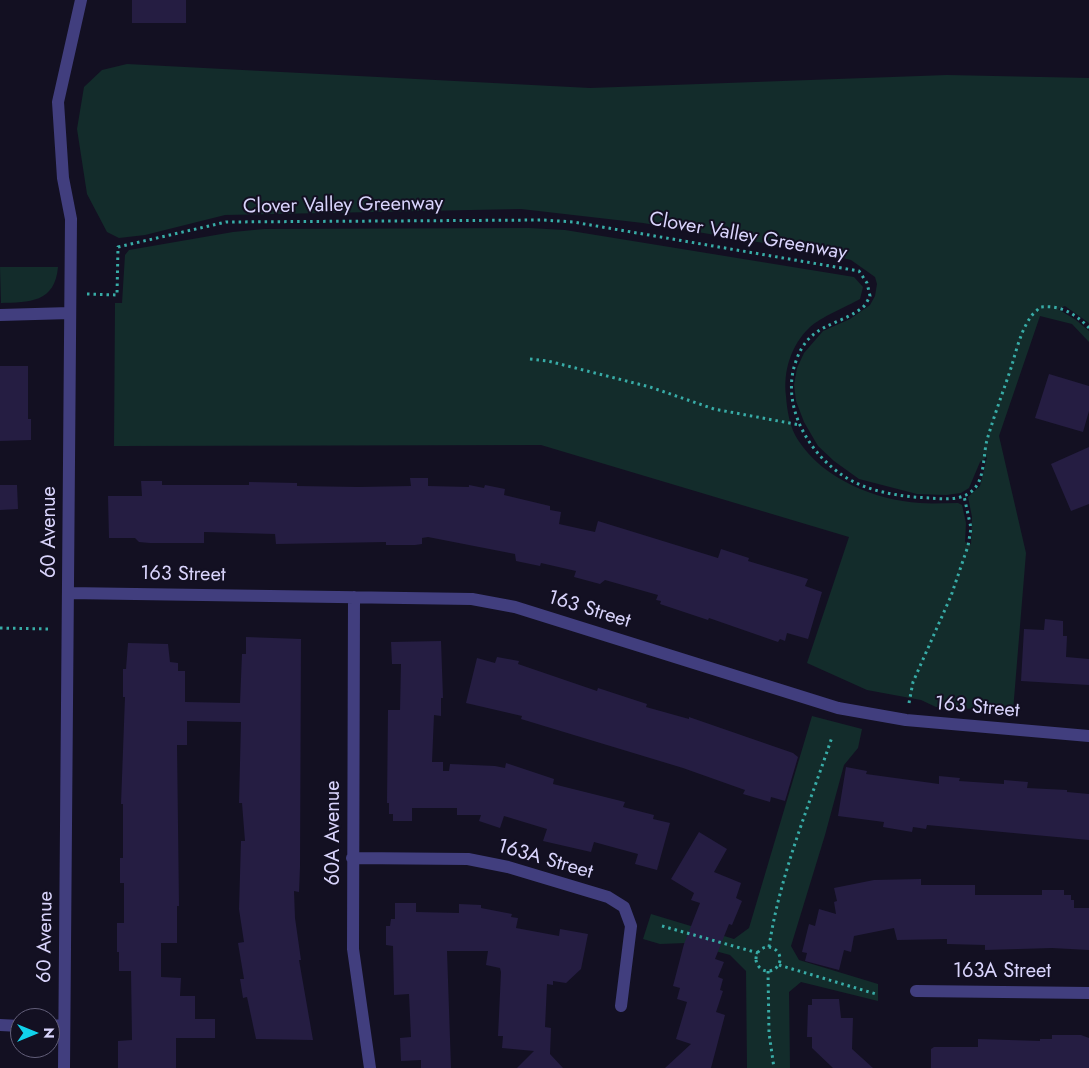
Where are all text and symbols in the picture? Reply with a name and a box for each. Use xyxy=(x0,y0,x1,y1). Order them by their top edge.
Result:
street label: Clover Valley Greenway xyxy=(243,192,443,220)
street label: Clover Valley Greenway xyxy=(647,208,849,266)
street label: 60 Avenue xyxy=(38,486,62,578)
street label: 163 Street xyxy=(140,562,226,588)
street label: 163 Street xyxy=(545,586,633,634)
street label: 163 Street xyxy=(934,692,1020,724)
street label: 60A Avenue xyxy=(322,780,346,886)
street label: 163A Street xyxy=(495,835,595,885)
street label: 60 Avenue xyxy=(33,891,59,983)
street label: 163A Street xyxy=(953,960,1051,984)
north arrow xyxy=(10,1008,60,1058)
text: N xyxy=(39,1027,59,1039)

